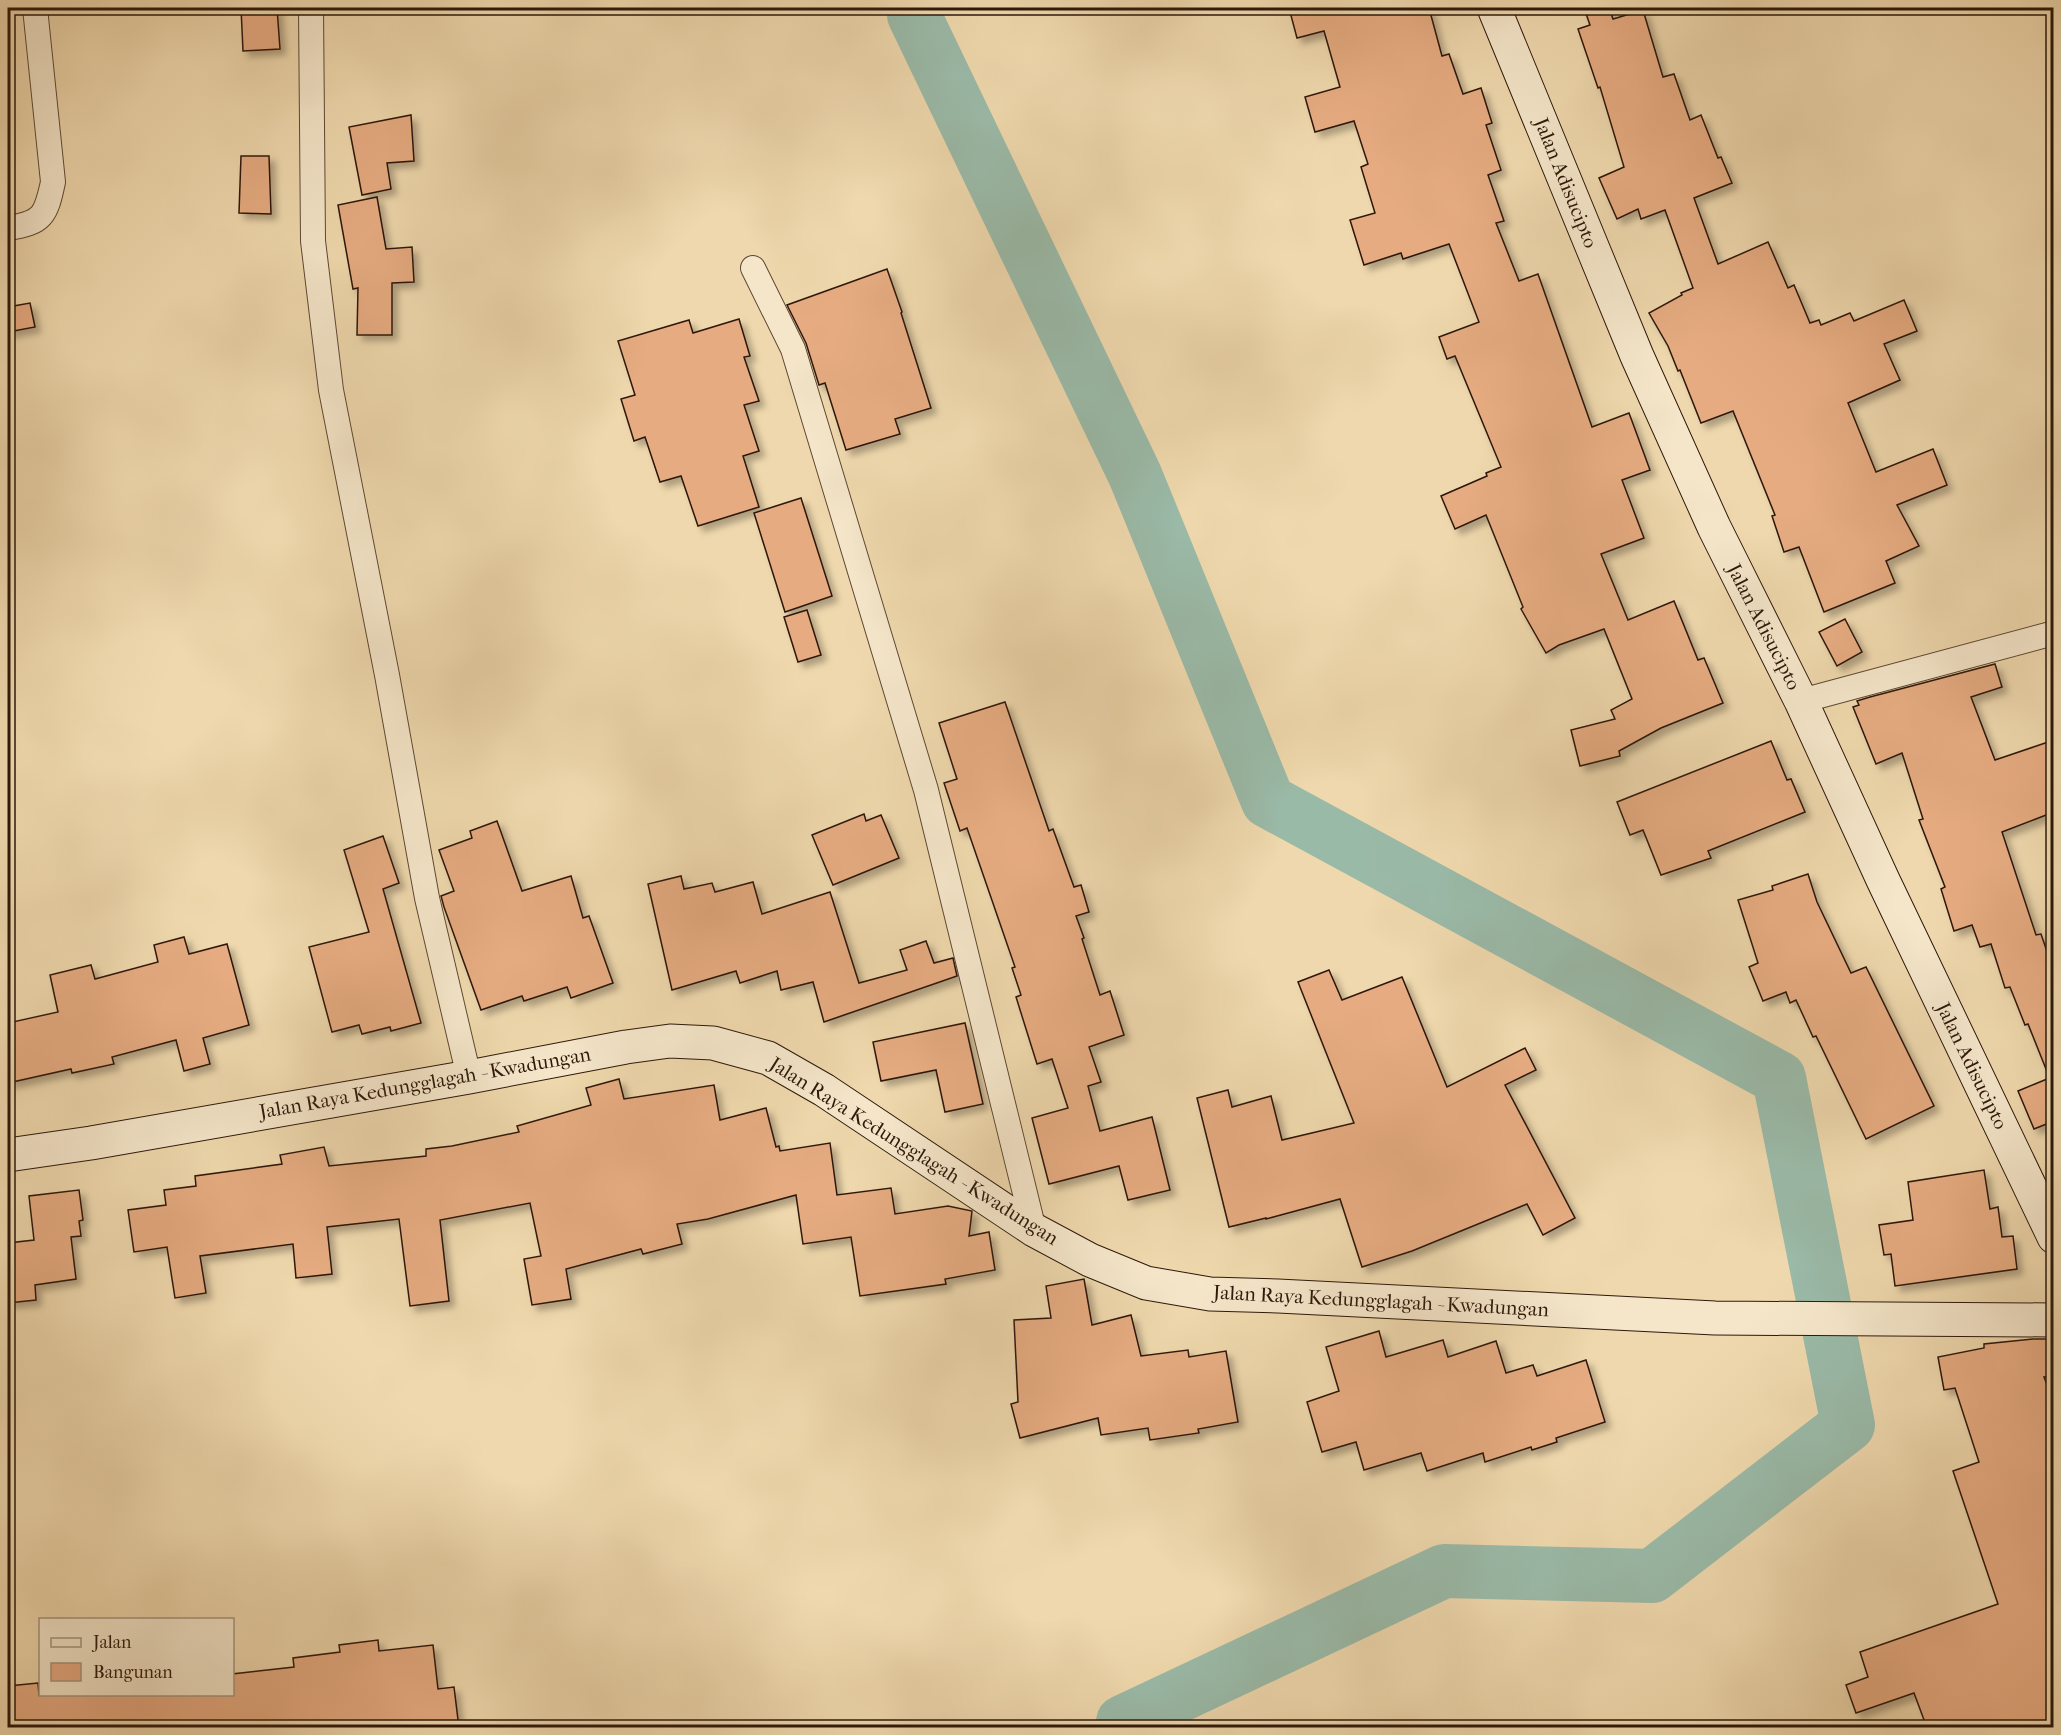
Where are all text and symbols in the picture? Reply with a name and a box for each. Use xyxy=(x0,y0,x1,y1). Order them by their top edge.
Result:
street label: Jalan Adisucipto xyxy=(1529,113,1603,251)
street label: Jalan Adisucipto xyxy=(1721,558,1806,694)
street label: Jalan Adisucipto xyxy=(1930,997,2013,1133)
street label: Jalan Raya Kedungglagah - Kwadungan xyxy=(256,1042,593,1124)
street label: Jalan Raya Kedungglagah - Kwadungan xyxy=(764,1051,1063,1250)
street label: Jalan Raya Kedungglagah - Kwadungan xyxy=(1211,1281,1550,1321)
legend xyxy=(39,1618,234,1696)
text: Jalan xyxy=(91,1632,132,1653)
text: Bangunan xyxy=(93,1662,173,1683)

